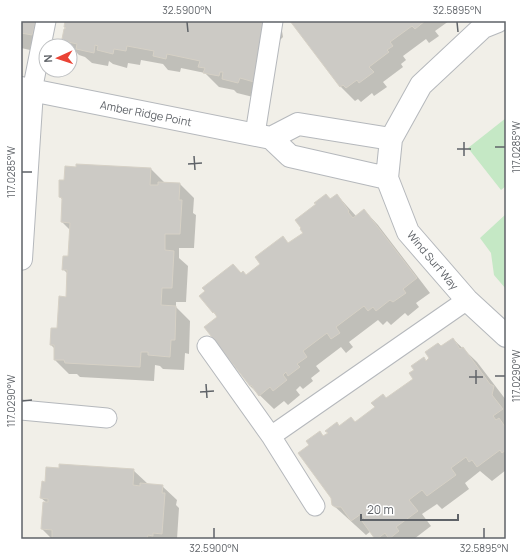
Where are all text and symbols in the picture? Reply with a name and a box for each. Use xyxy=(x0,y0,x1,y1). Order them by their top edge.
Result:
text: 32.5900°N xyxy=(162,3,212,17)
text: 32.5895°N xyxy=(433,3,481,17)
north arrow xyxy=(38,38,78,78)
text: N xyxy=(40,54,55,63)
street label: Amber Ridge Point xyxy=(99,97,193,129)
text: 117.0285°W xyxy=(509,120,523,173)
text: 117.0285°W xyxy=(4,145,18,198)
street label: Wind Surf Way xyxy=(404,227,462,293)
text: 117.0290°W xyxy=(509,349,523,402)
text: 117.0290°W xyxy=(4,374,18,427)
scale bar xyxy=(361,496,458,522)
text: 20 m xyxy=(367,501,394,518)
text: 32.5900°N xyxy=(189,541,239,555)
text: 32.5895°N xyxy=(460,541,508,555)

